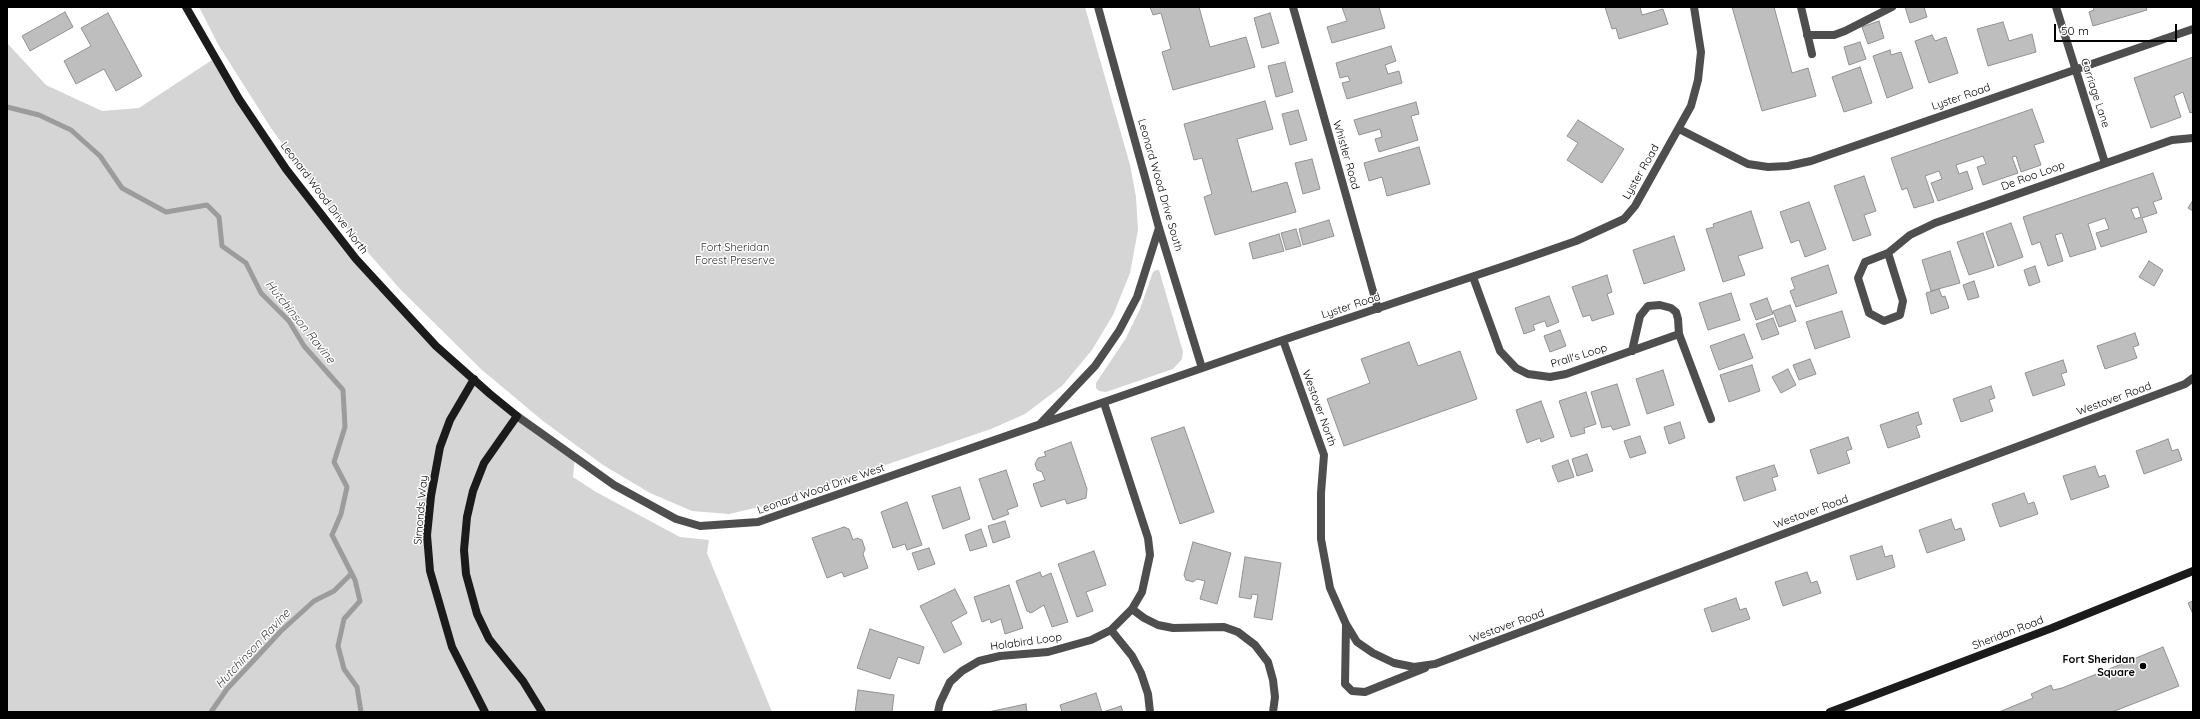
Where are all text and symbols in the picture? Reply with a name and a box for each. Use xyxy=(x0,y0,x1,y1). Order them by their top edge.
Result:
scale bar xyxy=(2056,16,2179,42)
text: 50 m xyxy=(2061,23,2089,38)
street label: Carriage Lane xyxy=(2078,57,2112,129)
street label: Lyster Road xyxy=(1930,81,1992,113)
street label: Leonard Wood Drive South xyxy=(1135,117,1185,253)
street label: Whistler Road xyxy=(1330,119,1362,191)
street label: Leonard Wood Drive North xyxy=(277,139,371,257)
street label: Lyster Road xyxy=(1620,142,1662,202)
street label: De Roo Loop xyxy=(1999,158,2067,194)
park label: Fort Sheridan Forest Preserve xyxy=(695,241,775,267)
water label: Hutchinson Ravine xyxy=(262,277,338,367)
street label: Lyster Road xyxy=(1320,290,1382,322)
street label: Prall's Loop xyxy=(1549,341,1609,371)
street label: Westover North xyxy=(1299,368,1339,448)
street label: Westover Road xyxy=(2075,379,2153,419)
street label: Leonard Wood Drive West xyxy=(756,461,886,517)
street label: Simonds Way xyxy=(411,475,431,545)
street label: Westover Road xyxy=(1772,492,1850,532)
water label: Hutchinson Ravine xyxy=(213,606,293,692)
street label: Westover Road xyxy=(1468,606,1546,646)
street label: Sheridan Road xyxy=(1971,613,2045,653)
street label: Holabird Loop xyxy=(989,630,1063,654)
place label: Fort Sheridan Square xyxy=(2063,653,2135,679)
marker: Fort Sheridan Square xyxy=(2138,661,2148,671)

